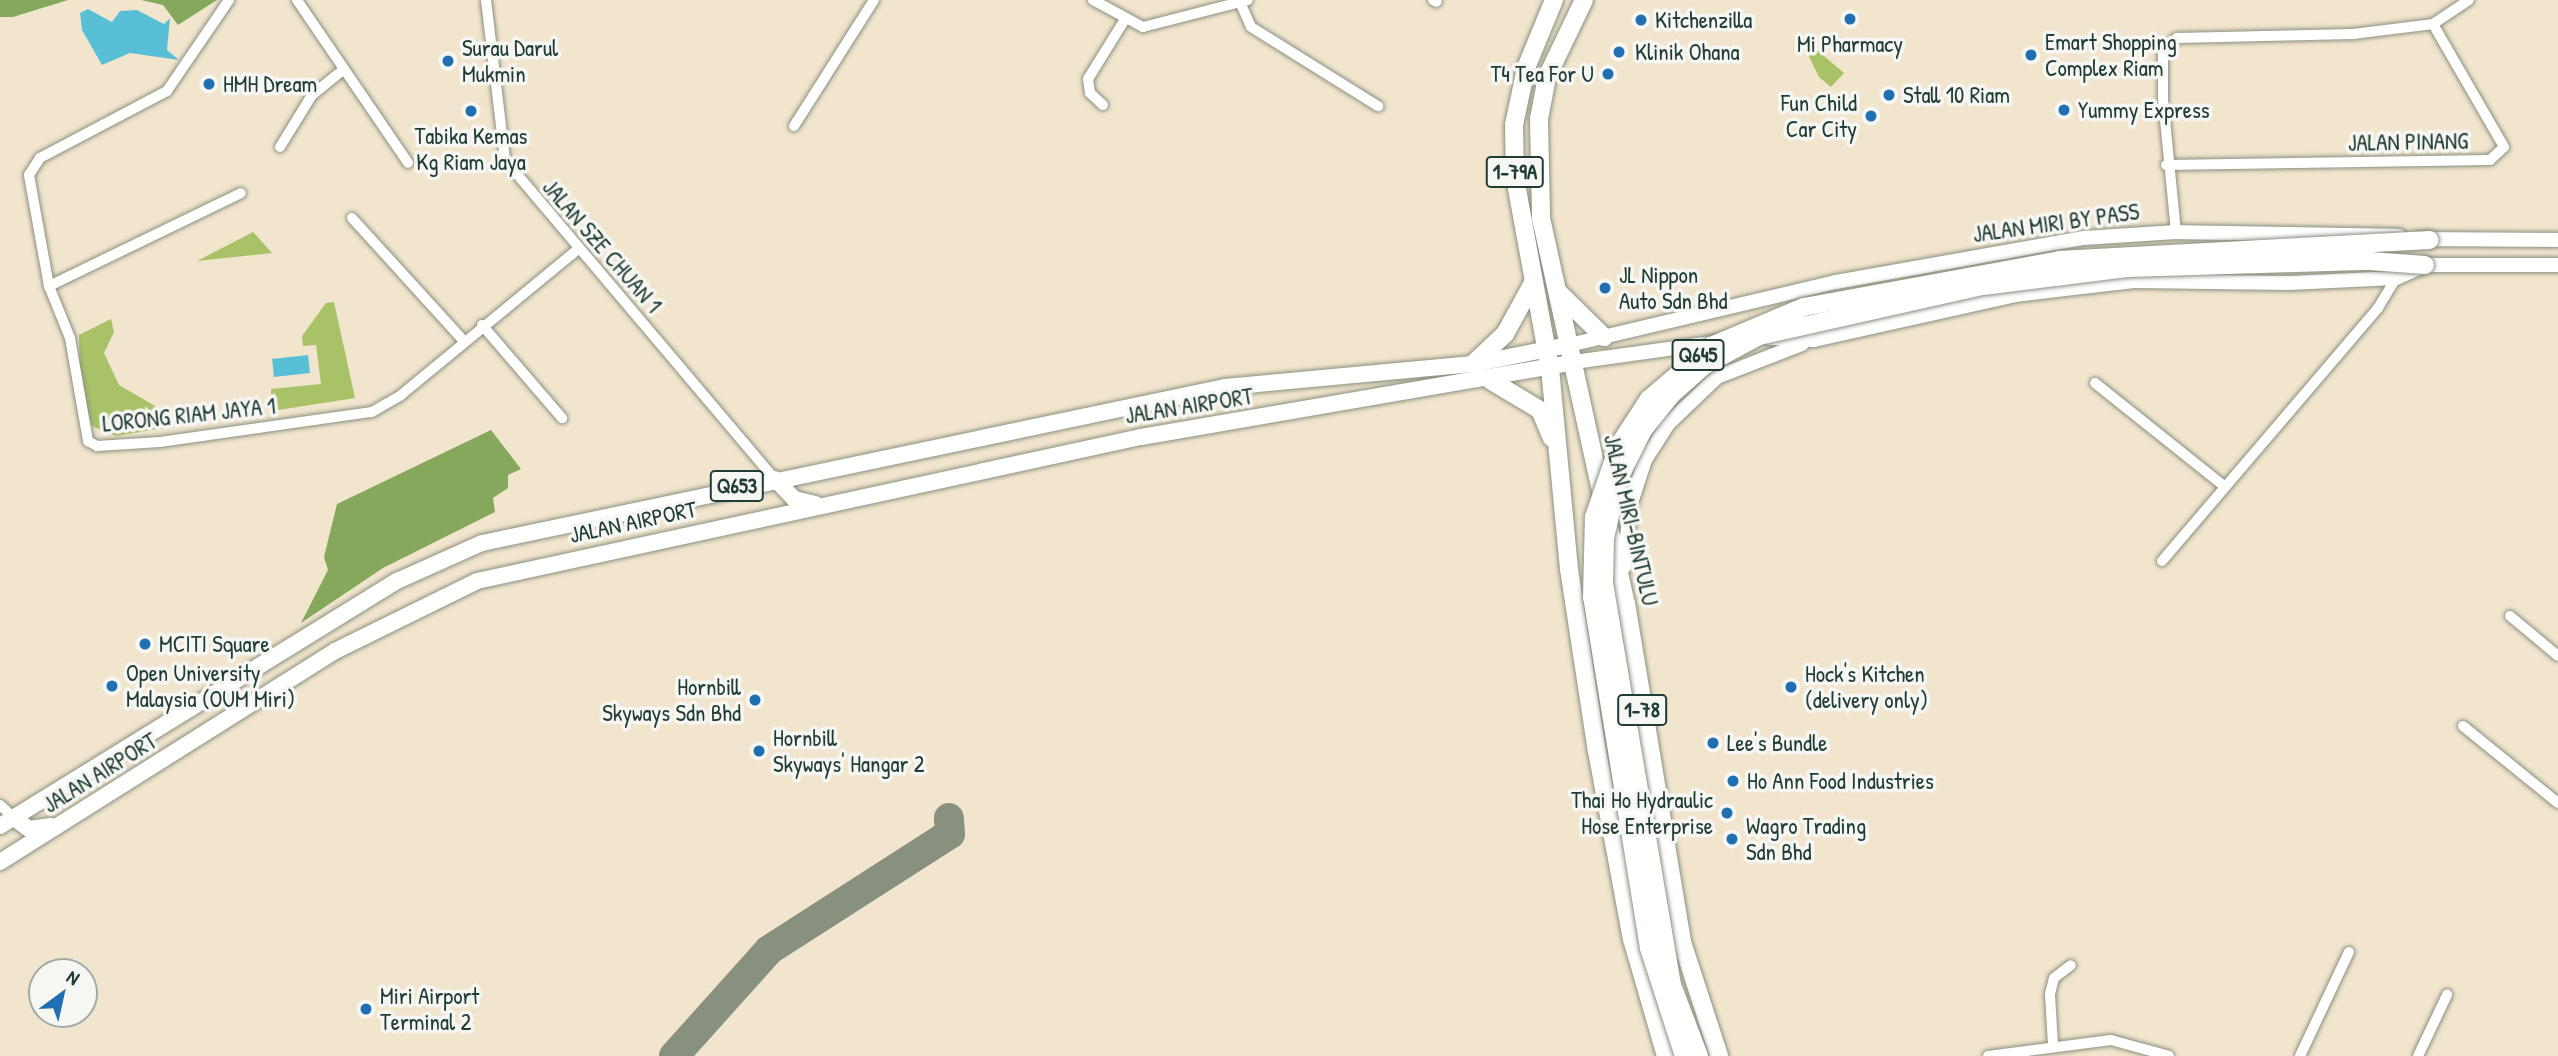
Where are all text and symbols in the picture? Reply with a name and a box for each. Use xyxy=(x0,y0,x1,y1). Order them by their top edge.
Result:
place label: Kitchenzilla xyxy=(1655,6,1752,34)
marker: Mi Pharmacy xyxy=(1842,11,1858,27)
marker: Kitchenzilla xyxy=(1633,12,1649,28)
place label: Emart Shopping Complex Riam xyxy=(2045,28,2177,82)
place label: Mi Pharmacy xyxy=(1797,30,1903,58)
place label: Surau Darul Mukmin xyxy=(462,34,558,88)
place label: Klinik Ohana xyxy=(1635,38,1740,66)
marker: Klinik Ohana xyxy=(1609,42,1629,62)
marker: Emart Shopping Complex Riam xyxy=(2023,47,2039,63)
marker: Surau Darul Mukmin xyxy=(440,53,456,69)
place label: T4 Tea For U xyxy=(1490,60,1594,88)
marker: T4 Tea For U xyxy=(1600,66,1616,82)
place label: HMH Dream xyxy=(223,70,317,98)
marker: HMH Dream xyxy=(201,76,217,92)
place label: Stall 10 Riam xyxy=(1903,81,2010,109)
marker: Stall 10 Riam xyxy=(1881,87,1897,103)
place label: Fun Child Car City xyxy=(1781,89,1857,143)
place label: Yummy Express xyxy=(2078,96,2210,124)
marker: Yummy Express xyxy=(2056,102,2072,118)
marker: Tabika Kemas Kg Riam Jaya xyxy=(463,103,479,119)
marker: Fun Child Car City xyxy=(1863,108,1879,124)
place label: Tabika Kemas Kg Riam Jaya xyxy=(415,122,527,176)
street label: JALAN PINANG xyxy=(2348,127,2468,157)
road number: 1-79A xyxy=(1485,154,1545,190)
street label: JALAN SZE CHUAN 1 xyxy=(537,174,667,318)
street label: JALAN MIRI BY PASS xyxy=(1971,198,2141,248)
place label: JL Nippon Auto Sdn Bhd xyxy=(1619,261,1727,315)
marker: JL Nippon Auto Sdn Bhd xyxy=(1597,280,1613,296)
road number: Q645 xyxy=(1670,338,1726,372)
street label: JALAN AIRPORT xyxy=(1123,382,1255,430)
street label: LORONG RIAM JAYA 1 xyxy=(101,392,277,438)
street label: JALAN MIRI-BINTULU xyxy=(1598,432,1664,608)
road number: Q653 xyxy=(709,468,765,504)
street label: JALAN AIRPORT xyxy=(567,495,699,549)
place label: MCITI Square xyxy=(159,630,270,658)
marker: MCITI Square xyxy=(137,636,153,652)
place label: Open University Malaysia (OUM Miri) xyxy=(126,659,295,713)
place label: Hock's Kitchen (delivery only) xyxy=(1805,660,1928,714)
place label: Hornbill Skyways Sdn Bhd xyxy=(602,673,741,727)
marker: Open University Malaysia (OUM Miri) xyxy=(104,678,120,694)
marker: Hock's Kitchen (delivery only) xyxy=(1783,679,1799,695)
marker: Hornbill Skyways Sdn Bhd xyxy=(747,692,763,708)
road number: 1-78 xyxy=(1616,692,1668,728)
place label: Hornbill Skyways' Hangar 2 xyxy=(773,724,924,778)
street label: JALAN AIRPORT xyxy=(38,727,162,819)
place label: Lee's Bundle xyxy=(1727,729,1827,757)
marker: Lee's Bundle xyxy=(1705,735,1721,751)
marker: Hornbill Skyways' Hangar 2 xyxy=(751,743,767,759)
place label: Ho Ann Food Industries xyxy=(1747,767,1934,795)
marker: Ho Ann Food Industries xyxy=(1725,773,1741,789)
place label: Thai Ho Hydraulic Hose Enterprise xyxy=(1571,786,1713,840)
marker: Thai Ho Hydraulic Hose Enterprise xyxy=(1719,805,1735,821)
place label: Wagro Trading Sdn Bhd xyxy=(1746,812,1866,866)
marker: Wagro Trading Sdn Bhd xyxy=(1724,831,1740,847)
north arrow xyxy=(28,958,98,1028)
text: N xyxy=(62,963,85,991)
place label: Miri Airport Terminal 2 xyxy=(380,982,479,1036)
marker: Miri Airport Terminal 2 xyxy=(358,1001,374,1017)

